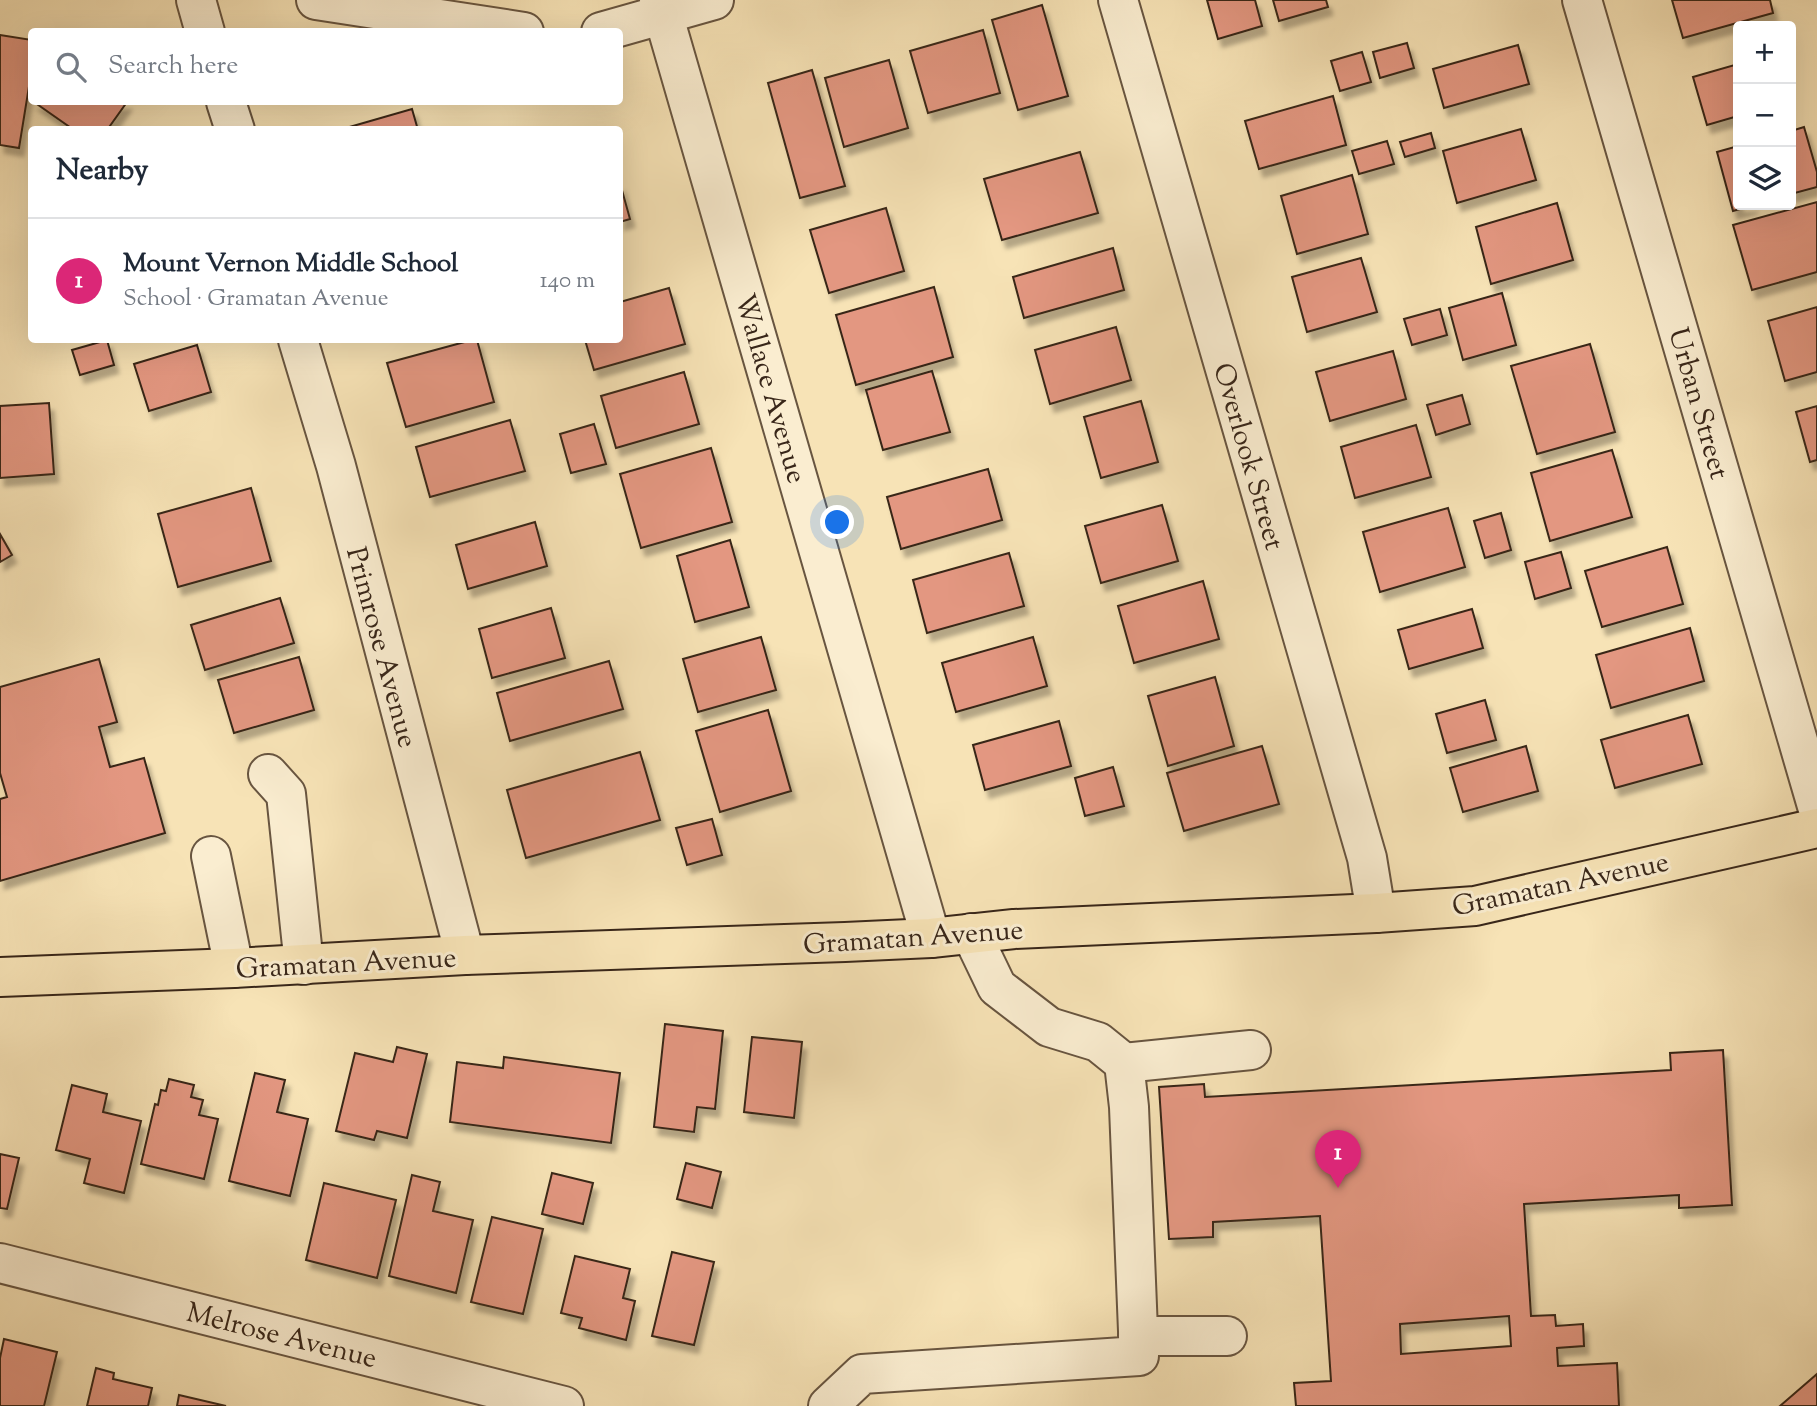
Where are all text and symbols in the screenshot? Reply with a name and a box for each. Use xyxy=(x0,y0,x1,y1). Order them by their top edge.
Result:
map controls xyxy=(1733,21,1796,210)
button: + xyxy=(1733,21,1796,84)
search box xyxy=(28,28,623,105)
icon: search xyxy=(52,48,90,86)
text: Search here xyxy=(108,48,238,85)
button: − xyxy=(1733,84,1796,147)
button: layers xyxy=(1733,147,1796,210)
text: Nearby xyxy=(56,150,148,193)
text: Mount Vernon Middle School xyxy=(123,246,458,283)
text: 1 xyxy=(75,265,83,298)
text: 140 m xyxy=(540,265,595,298)
text: School · Gramatan Avenue xyxy=(123,283,389,316)
street label: Wallace Avenue xyxy=(723,289,815,488)
street label: Urban Street xyxy=(1656,323,1738,485)
street label: Overlook Street xyxy=(1201,359,1293,555)
your location xyxy=(820,505,854,539)
street label: Primrose Avenue xyxy=(334,543,426,752)
street label: Gramatan Avenue xyxy=(1449,843,1673,928)
street label: Gramatan Avenue xyxy=(802,911,1025,967)
street label: Gramatan Avenue xyxy=(235,939,457,991)
pin: 1 xyxy=(1315,1130,1361,1188)
street label: Melrose Avenue xyxy=(182,1294,381,1380)

